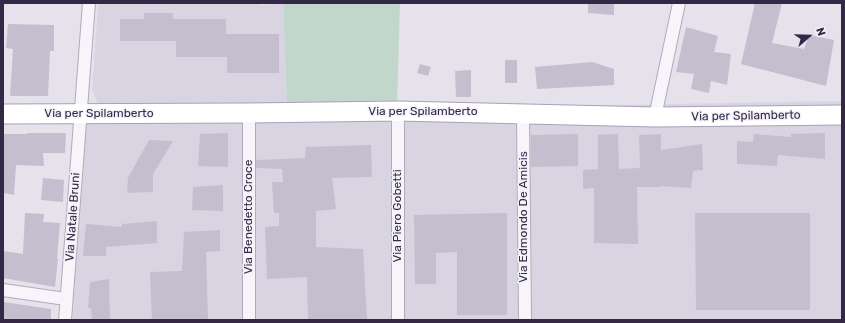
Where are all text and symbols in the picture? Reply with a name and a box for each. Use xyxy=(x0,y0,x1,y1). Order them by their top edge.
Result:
north arrow xyxy=(789,16,829,56)
text: N xyxy=(813,26,828,38)
street label: Via per Spilamberto xyxy=(368,105,478,119)
street label: Via per Spilamberto xyxy=(44,107,154,121)
street label: Via per Spilamberto xyxy=(691,108,801,124)
street label: Via Edmondo De Amicis xyxy=(517,151,531,283)
street label: Via Benedetto Croce xyxy=(242,160,256,274)
street label: Via Piero Gobetti xyxy=(391,169,405,263)
street label: Via Natale Bruni xyxy=(63,172,83,262)

